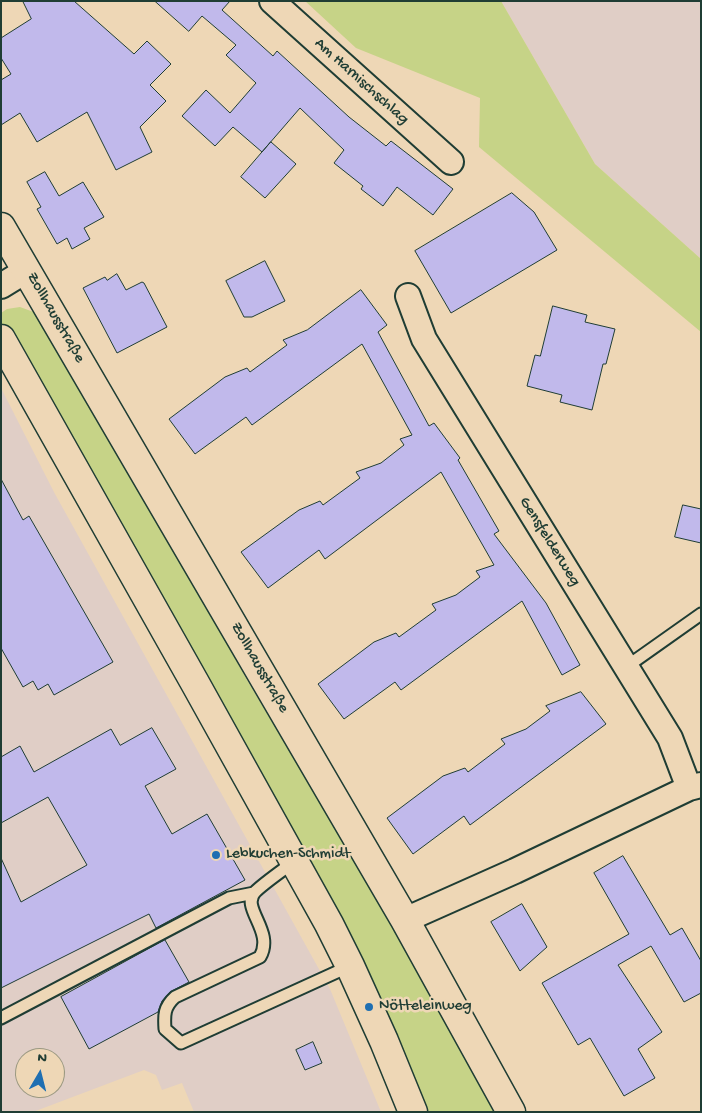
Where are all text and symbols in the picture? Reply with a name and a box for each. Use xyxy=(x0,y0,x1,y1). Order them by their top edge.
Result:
street label: Am Harnischschlag xyxy=(310,34,412,130)
street label: Zollhausstraße xyxy=(21,269,89,367)
street label: Gensfelderweg xyxy=(514,494,584,590)
street label: Zollhausstraße xyxy=(225,619,293,717)
place label: Lebkuchen-Schmidt xyxy=(226,845,350,865)
marker: Lebkuchen-Schmidt xyxy=(210,849,222,861)
place label: Nötteleinweg xyxy=(379,997,472,1017)
marker: Nötteleinweg xyxy=(363,1001,375,1013)
north arrow xyxy=(15,1048,65,1098)
text: N xyxy=(36,1050,48,1068)

